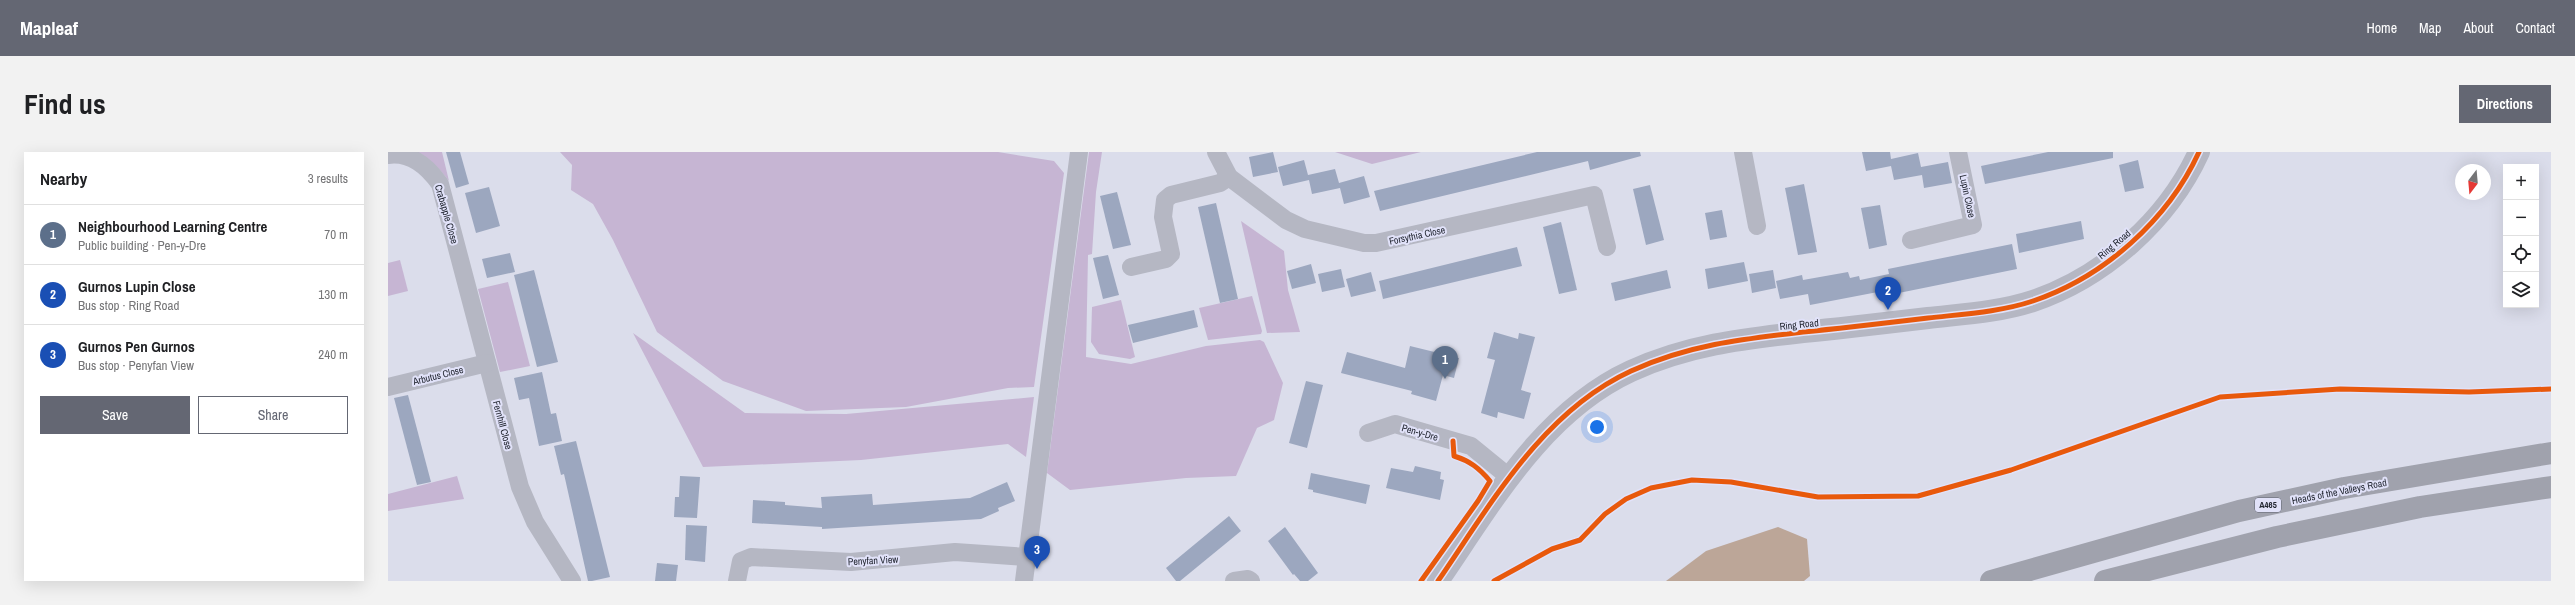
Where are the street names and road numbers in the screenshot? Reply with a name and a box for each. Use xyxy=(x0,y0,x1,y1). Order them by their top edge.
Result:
street label: Lupin Close xyxy=(1957,173,1979,219)
street label: Crabapple Close xyxy=(432,183,461,246)
street label: Forsythia Close xyxy=(1388,223,1447,248)
street label: Ring Road xyxy=(2095,227,2134,262)
street label: Ring Road xyxy=(1779,316,1819,333)
street label: Arbutus Close xyxy=(411,363,465,388)
street label: Fernhill Close xyxy=(490,399,515,451)
street label: Pen-y-Dre xyxy=(1400,421,1440,444)
street label: Heads of the Valleys Road xyxy=(2290,476,2388,507)
road number: A465 xyxy=(2255,498,2281,512)
street label: Penyfan View xyxy=(847,553,899,568)

